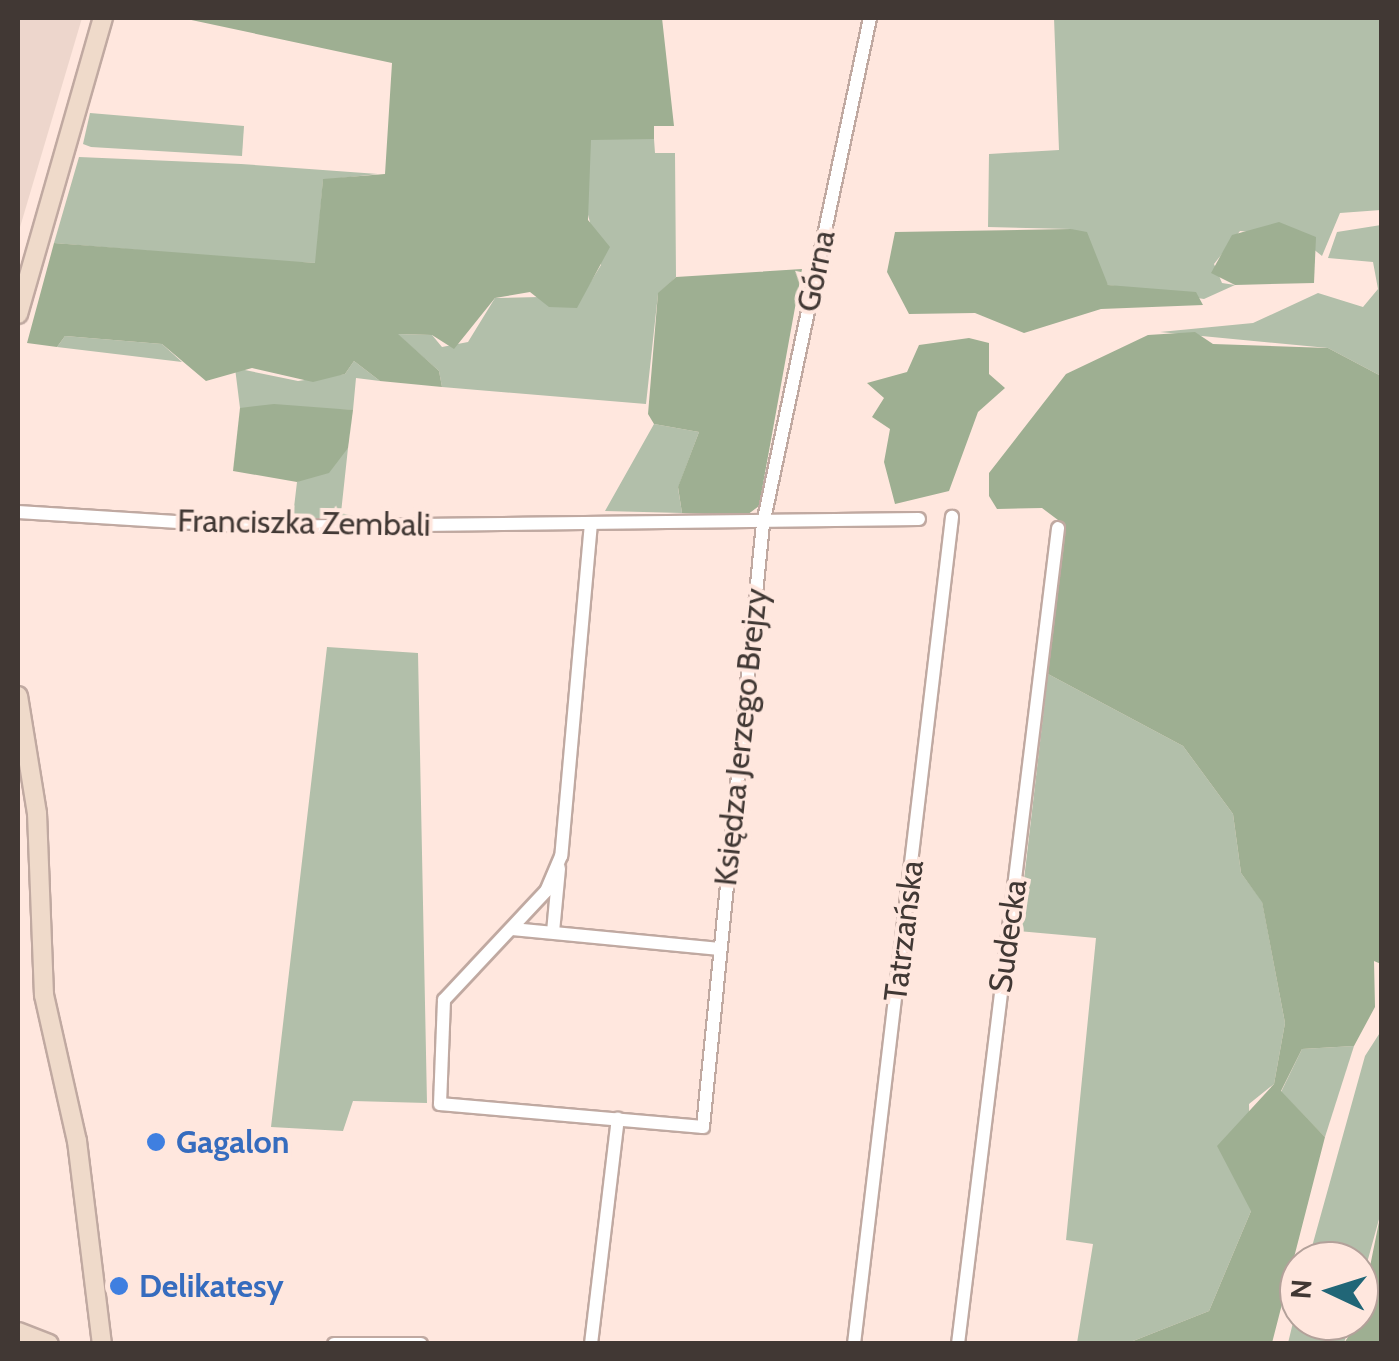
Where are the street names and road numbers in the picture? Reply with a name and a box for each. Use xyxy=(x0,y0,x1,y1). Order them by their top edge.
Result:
street label: Górna xyxy=(789,227,843,315)
street label: Franciszka Zembali xyxy=(177,502,431,544)
street label: Księdza Jerzego Brejzy xyxy=(706,586,776,888)
street label: Tatrzańska xyxy=(876,858,932,1004)
street label: Sudecka xyxy=(981,877,1035,995)

